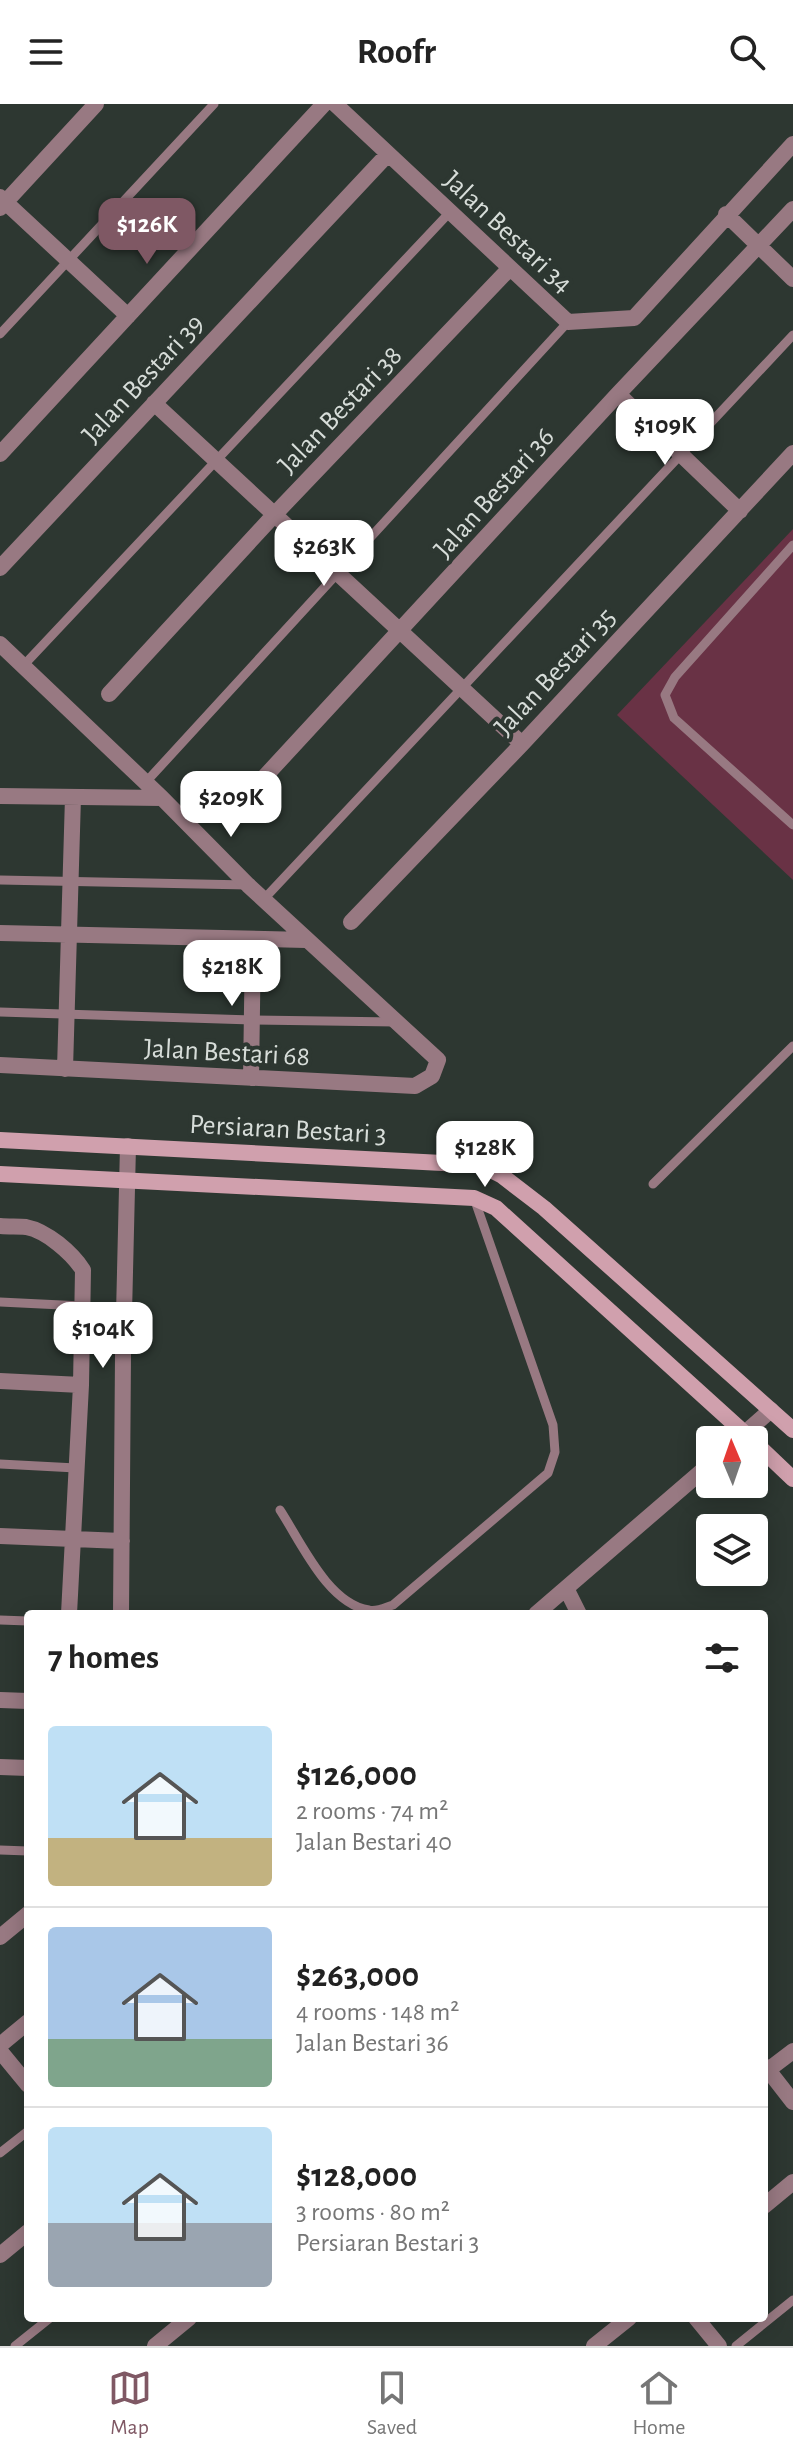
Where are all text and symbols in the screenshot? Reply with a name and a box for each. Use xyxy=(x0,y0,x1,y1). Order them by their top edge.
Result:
icon: menu xyxy=(24,30,68,74)
icon: search xyxy=(725,30,769,74)
text: Roofr xyxy=(357,34,436,70)
street label: Jalan Bestari 34 xyxy=(438,166,577,299)
pin: $126K xyxy=(91,198,203,266)
text: $126K xyxy=(116,211,178,237)
street label: Jalan Bestari 39 xyxy=(77,310,210,449)
street label: Jalan Bestari 38 xyxy=(273,341,408,479)
pin: $109K xyxy=(609,399,721,467)
text: $109K xyxy=(634,412,696,438)
street label: Jalan Bestari 36 xyxy=(429,423,560,564)
pin: $263K xyxy=(268,520,380,588)
text: $263K xyxy=(293,533,355,559)
street label: Jalan Bestari 35 xyxy=(490,603,621,742)
pin: $209K xyxy=(175,771,287,839)
text: $209K xyxy=(198,784,264,810)
pin: $218K xyxy=(176,940,288,1008)
text: $218K xyxy=(201,953,263,979)
street label: Jalan Bestari 68 xyxy=(143,1035,311,1071)
street label: Persiaran Bestari 3 xyxy=(189,1111,387,1149)
pin: $128K xyxy=(429,1121,541,1189)
text: $128K xyxy=(454,1134,516,1160)
pin: $104K xyxy=(47,1302,159,1370)
text: $104K xyxy=(72,1315,134,1341)
north arrow xyxy=(696,1426,768,1498)
map controls xyxy=(696,1426,768,1586)
button: layers xyxy=(696,1514,768,1586)
icon: filters xyxy=(700,1636,744,1680)
text: 7 homes xyxy=(48,1641,159,1675)
icon: home xyxy=(112,1758,208,1854)
text: $126,000 xyxy=(296,1758,417,1792)
text: 2 rooms · 74 m² xyxy=(296,1798,448,1824)
text: Jalan Bestari 40 xyxy=(296,1829,452,1855)
icon: home xyxy=(112,1959,208,2055)
text: $263,000 xyxy=(296,1959,419,1993)
text: 4 rooms · 148 m² xyxy=(296,1999,459,2025)
text: Jalan Bestari 36 xyxy=(296,2030,449,2056)
icon: home xyxy=(112,2159,208,2255)
text: $128,000 xyxy=(296,2159,417,2193)
text: 3 rooms · 80 m² xyxy=(296,2199,450,2225)
text: Persiaran Bestari 3 xyxy=(296,2230,479,2256)
tab: Map xyxy=(108,2366,152,2440)
tab: Saved xyxy=(367,2366,417,2440)
tab: Home xyxy=(632,2366,685,2440)

